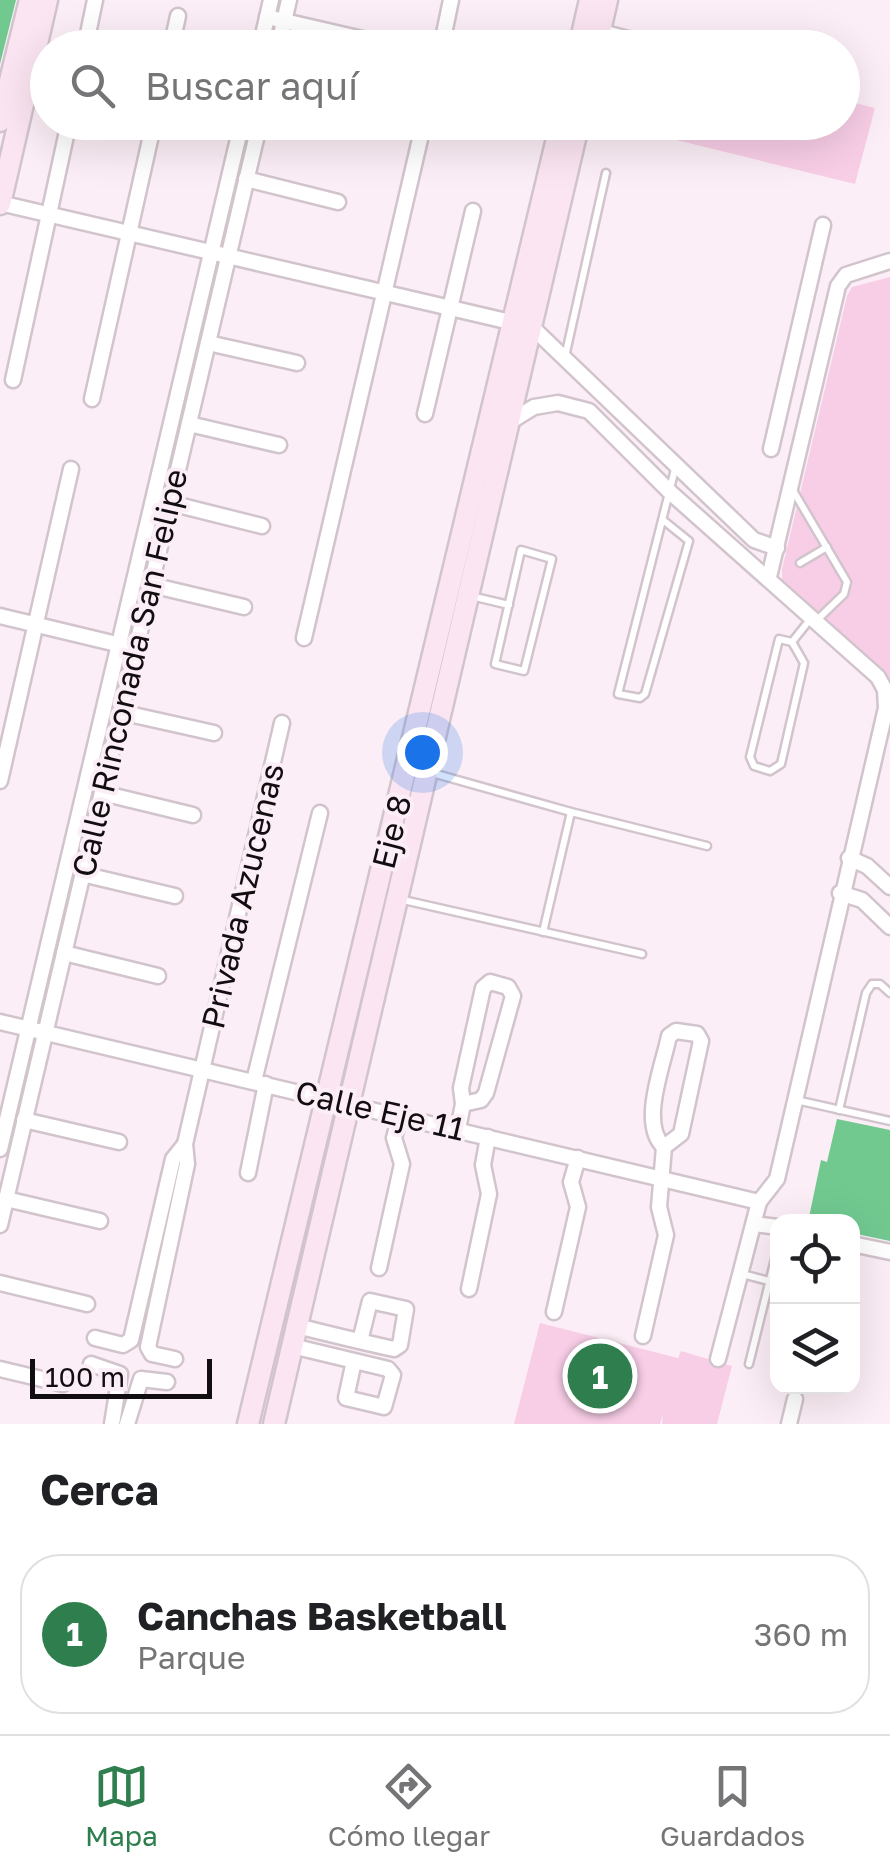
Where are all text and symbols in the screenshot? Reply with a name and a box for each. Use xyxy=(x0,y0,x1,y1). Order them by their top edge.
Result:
search box xyxy=(30,30,860,140)
icon: search xyxy=(65,58,120,113)
text: Buscar aquí xyxy=(145,63,358,108)
street label: Calle Rinconada San Felipe xyxy=(64,465,194,880)
your location xyxy=(397,727,448,778)
street label: Privada Azucenas xyxy=(193,759,291,1032)
street label: Eje 8 xyxy=(364,791,418,872)
street label: Calle Eje 11 xyxy=(292,1072,468,1148)
map controls xyxy=(770,1214,860,1394)
button: locate xyxy=(770,1214,860,1304)
button: layers xyxy=(770,1304,860,1394)
pin: 1 xyxy=(568,1338,632,1414)
scale bar xyxy=(30,1354,212,1398)
text: 100 m xyxy=(45,1360,125,1393)
text: Cerca xyxy=(40,1464,159,1514)
text: Canchas Basketball xyxy=(137,1593,506,1638)
text: 1 xyxy=(66,1615,83,1653)
text: 360 m xyxy=(754,1615,848,1653)
text: Parque xyxy=(137,1638,245,1676)
tab: Mapa xyxy=(85,1759,158,1852)
tab: Cómo llegar xyxy=(328,1759,490,1852)
tab: Guardados xyxy=(660,1759,805,1852)

